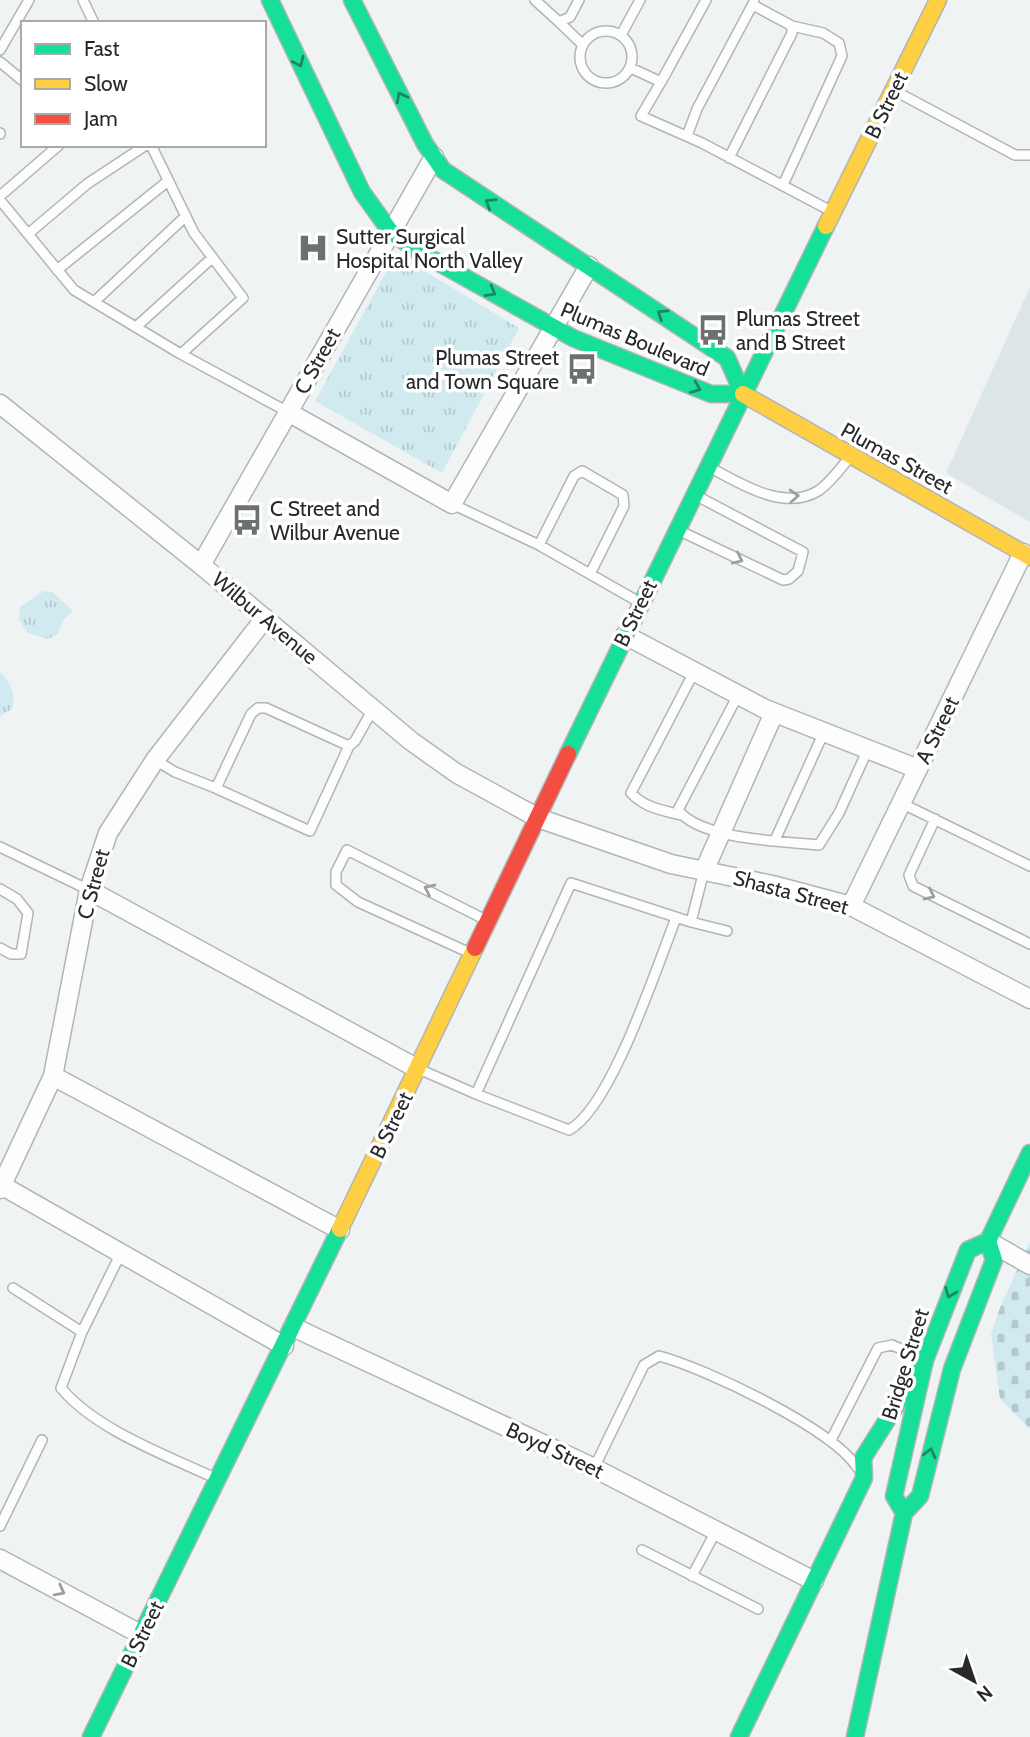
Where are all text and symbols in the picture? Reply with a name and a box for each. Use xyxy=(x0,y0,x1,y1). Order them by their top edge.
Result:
legend xyxy=(21,21,266,147)
text: Fast xyxy=(84,36,120,61)
one-way arrow xyxy=(291,55,305,67)
street label: B Street xyxy=(859,68,913,142)
text: Slow xyxy=(84,71,128,96)
one-way arrow xyxy=(396,92,410,104)
text: Jam xyxy=(83,106,118,131)
one-way arrow xyxy=(484,198,497,211)
place label: Sutter Surgical Hospital North Valley xyxy=(336,224,523,273)
hospital icon: Sutter Surgical Hospital North Valley xyxy=(296,231,330,265)
one-way arrow xyxy=(483,284,496,297)
street label: Plumas Boulevard xyxy=(557,296,713,382)
place label: Plumas Street and B Street xyxy=(736,306,860,355)
one-way arrow xyxy=(657,310,670,323)
bus stop icon: Plumas Street and B Street xyxy=(696,313,730,347)
street label: C Street xyxy=(289,324,345,398)
place label: Plumas Street and Town Square xyxy=(406,345,559,394)
bus stop icon: Plumas Street and Town Square xyxy=(565,352,599,386)
one-way arrow xyxy=(689,380,701,394)
street label: Plumas Street xyxy=(837,417,957,499)
one-way arrow xyxy=(788,489,799,504)
place label: C Street and Wilbur Avenue xyxy=(270,496,400,545)
bus stop icon: C Street and Wilbur Avenue xyxy=(230,503,264,537)
one-way arrow xyxy=(731,550,744,564)
street label: Wilbur Avenue xyxy=(207,567,323,669)
street label: B Street xyxy=(608,576,662,650)
street label: A Street xyxy=(910,692,964,768)
street label: C Street xyxy=(72,846,114,922)
street label: Shasta Street xyxy=(731,865,851,919)
one-way arrow xyxy=(424,884,436,898)
one-way arrow xyxy=(923,886,935,900)
street label: B Street xyxy=(364,1088,418,1162)
one-way arrow xyxy=(945,1287,959,1299)
street label: Bridge Street xyxy=(876,1305,934,1423)
street label: Boyd Street xyxy=(502,1417,608,1483)
one-way arrow xyxy=(922,1447,936,1459)
one-way arrow xyxy=(53,1583,65,1596)
street label: B Street xyxy=(115,1597,169,1671)
north arrow xyxy=(939,1646,1009,1716)
text: N xyxy=(972,1681,997,1707)

